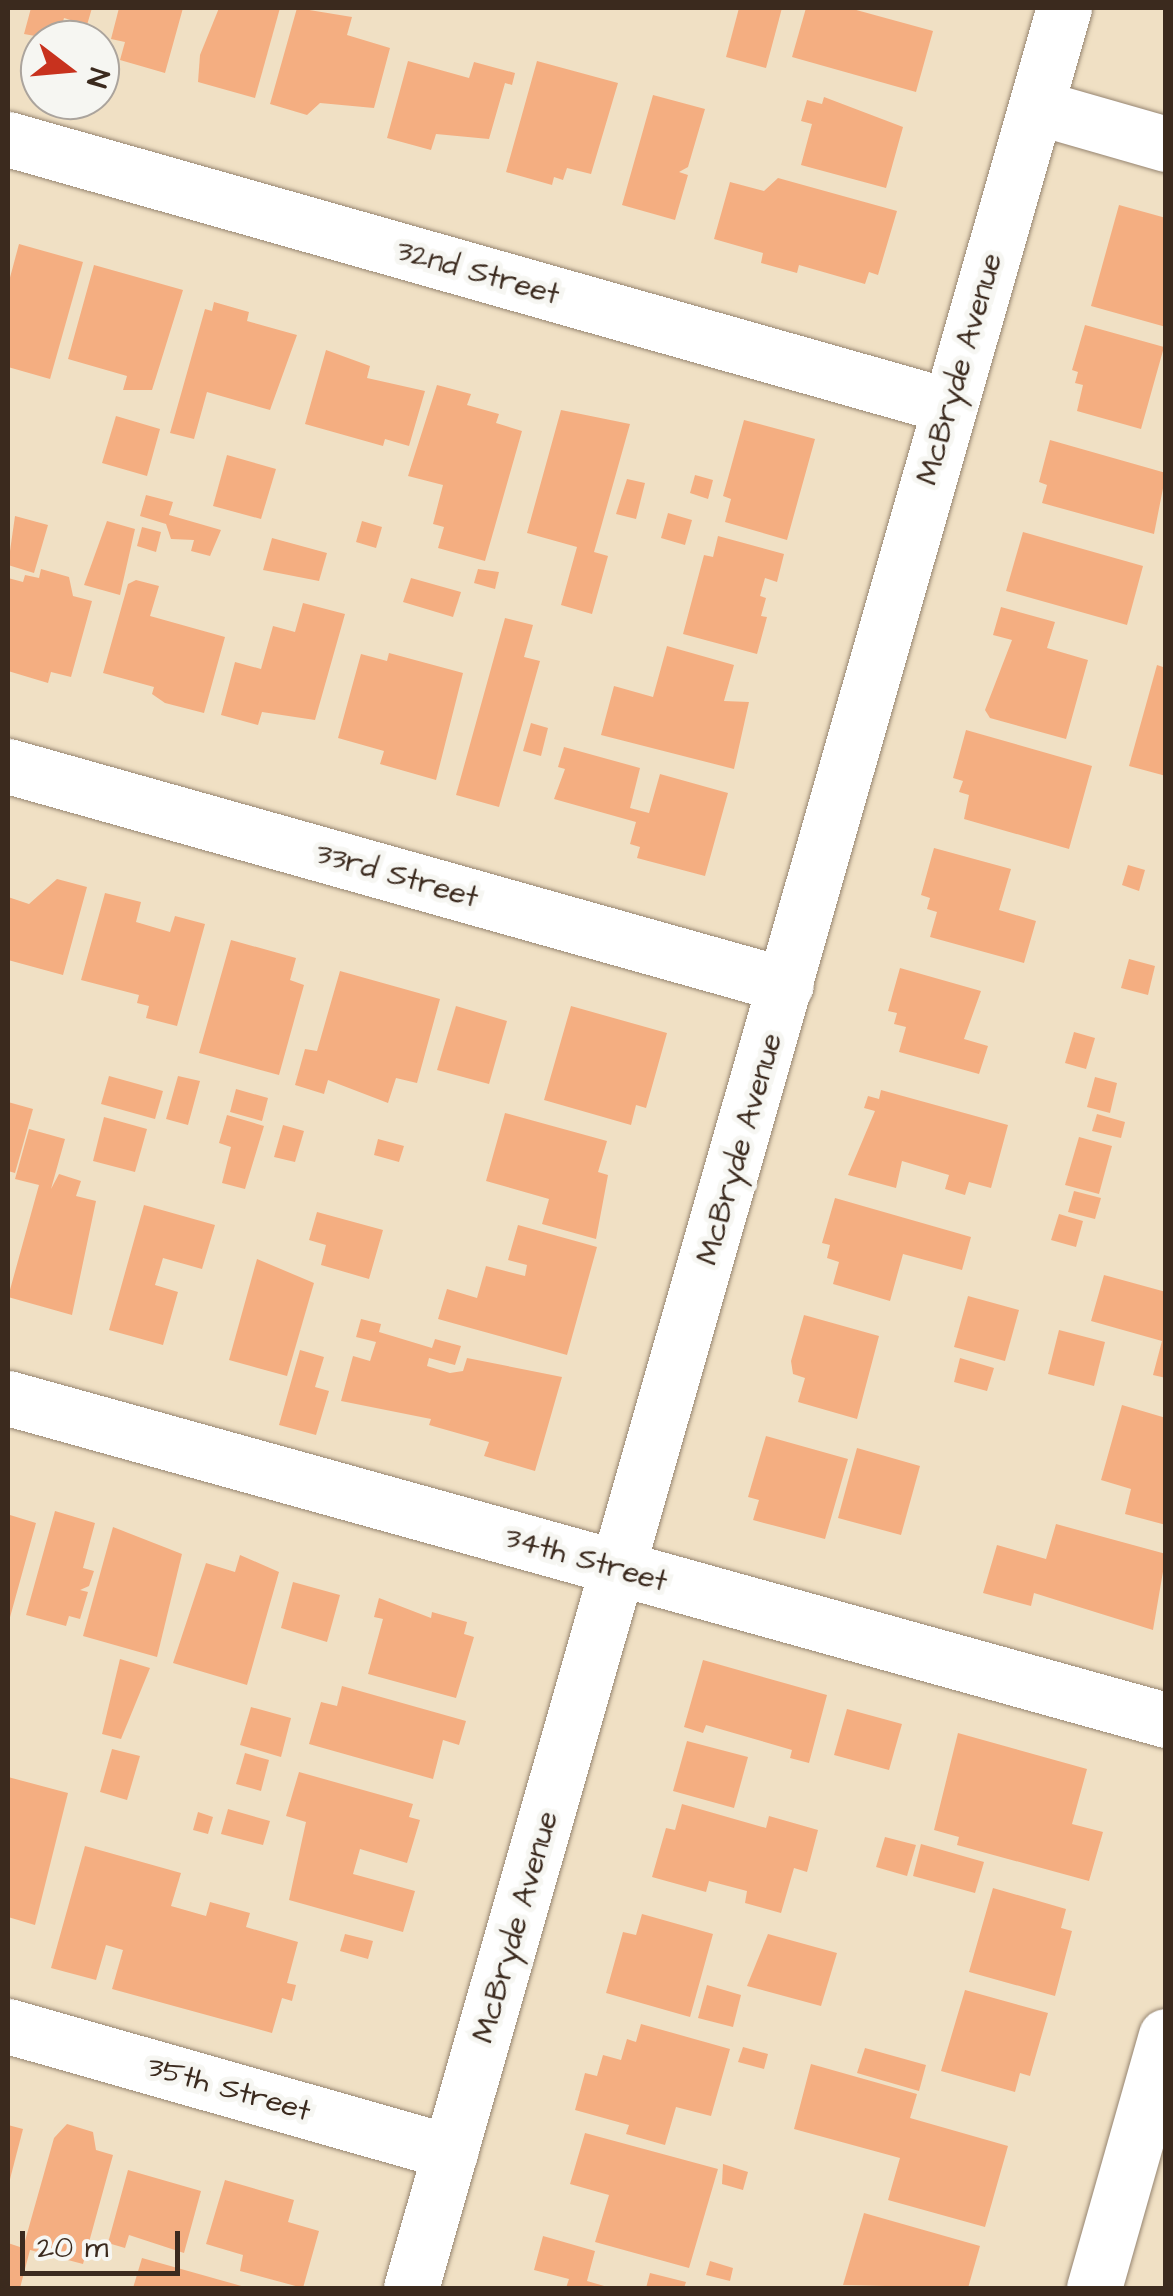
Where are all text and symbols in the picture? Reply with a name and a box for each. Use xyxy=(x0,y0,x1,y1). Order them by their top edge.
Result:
north arrow xyxy=(20,20,120,120)
text: N xyxy=(76,64,119,92)
street label: 32nd Street xyxy=(393,233,563,313)
street label: McBryde Avenue xyxy=(910,249,1010,489)
street label: 33rd Street xyxy=(312,836,482,916)
street label: McBryde Avenue xyxy=(690,1029,790,1269)
street label: 34th Street xyxy=(501,1520,671,1600)
street label: McBryde Avenue xyxy=(466,1807,566,2047)
street label: 35th Street xyxy=(143,2049,315,2129)
scale bar xyxy=(25,2211,185,2273)
text: 20 m xyxy=(37,2227,108,2269)

